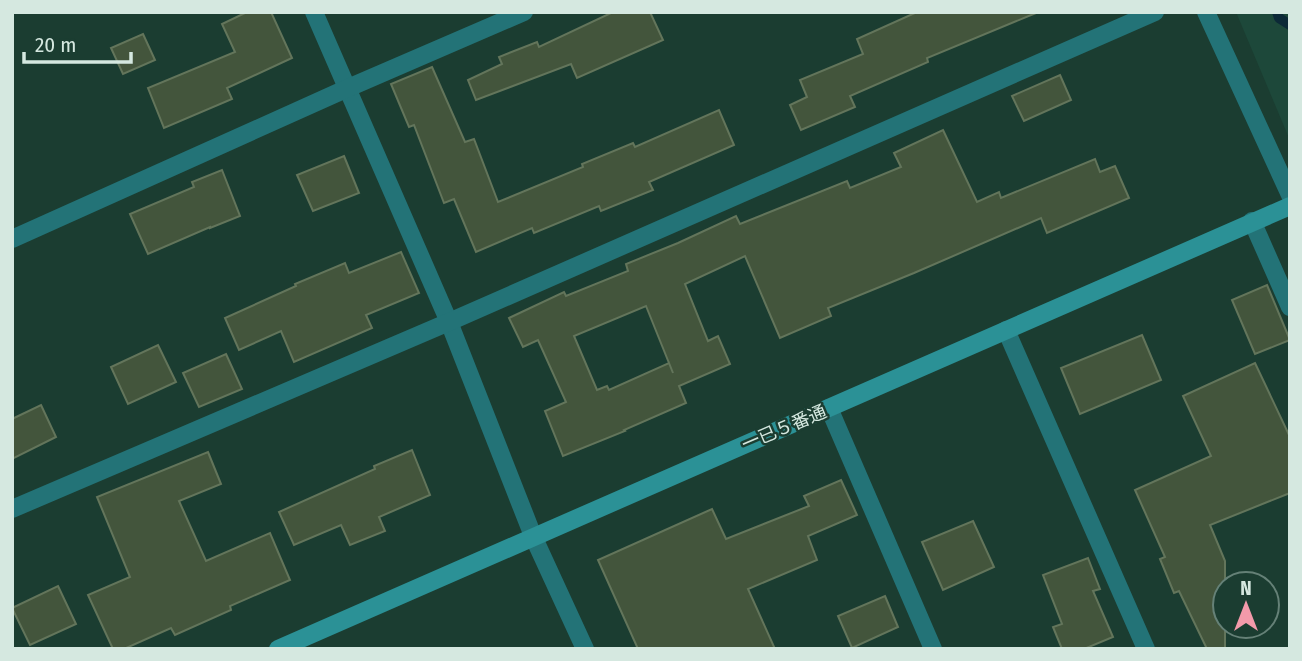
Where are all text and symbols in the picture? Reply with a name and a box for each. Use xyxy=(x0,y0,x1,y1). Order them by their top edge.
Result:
scale bar xyxy=(24,21,131,65)
text: 20 m xyxy=(35,32,76,58)
street label: 一已５番通 xyxy=(738,400,830,456)
north arrow xyxy=(1211,570,1281,640)
text: N xyxy=(1240,577,1252,600)

